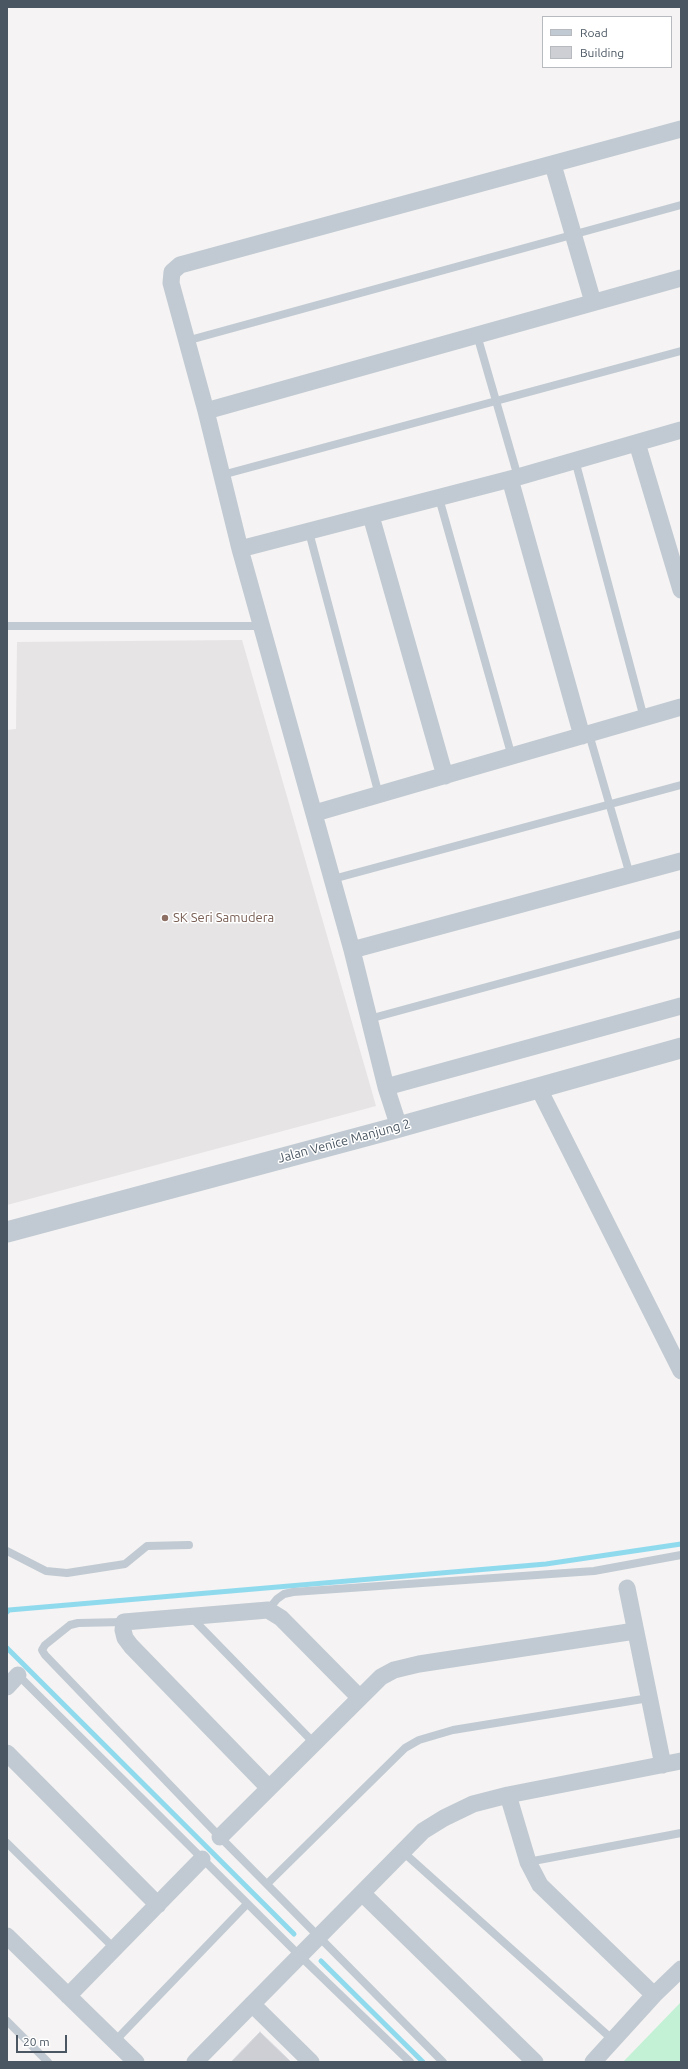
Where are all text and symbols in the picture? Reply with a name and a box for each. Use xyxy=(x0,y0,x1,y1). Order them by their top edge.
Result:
legend xyxy=(542,16,672,68)
text: Road xyxy=(580,26,608,39)
text: Building xyxy=(580,46,624,59)
place label: SK Seri Samudera xyxy=(173,910,274,926)
marker: SK Seri Samudera xyxy=(160,913,170,923)
street label: Jalan Venice Manjung 2 xyxy=(276,1116,412,1166)
scale bar xyxy=(18,2027,69,2053)
text: 20 m xyxy=(23,2035,50,2048)

